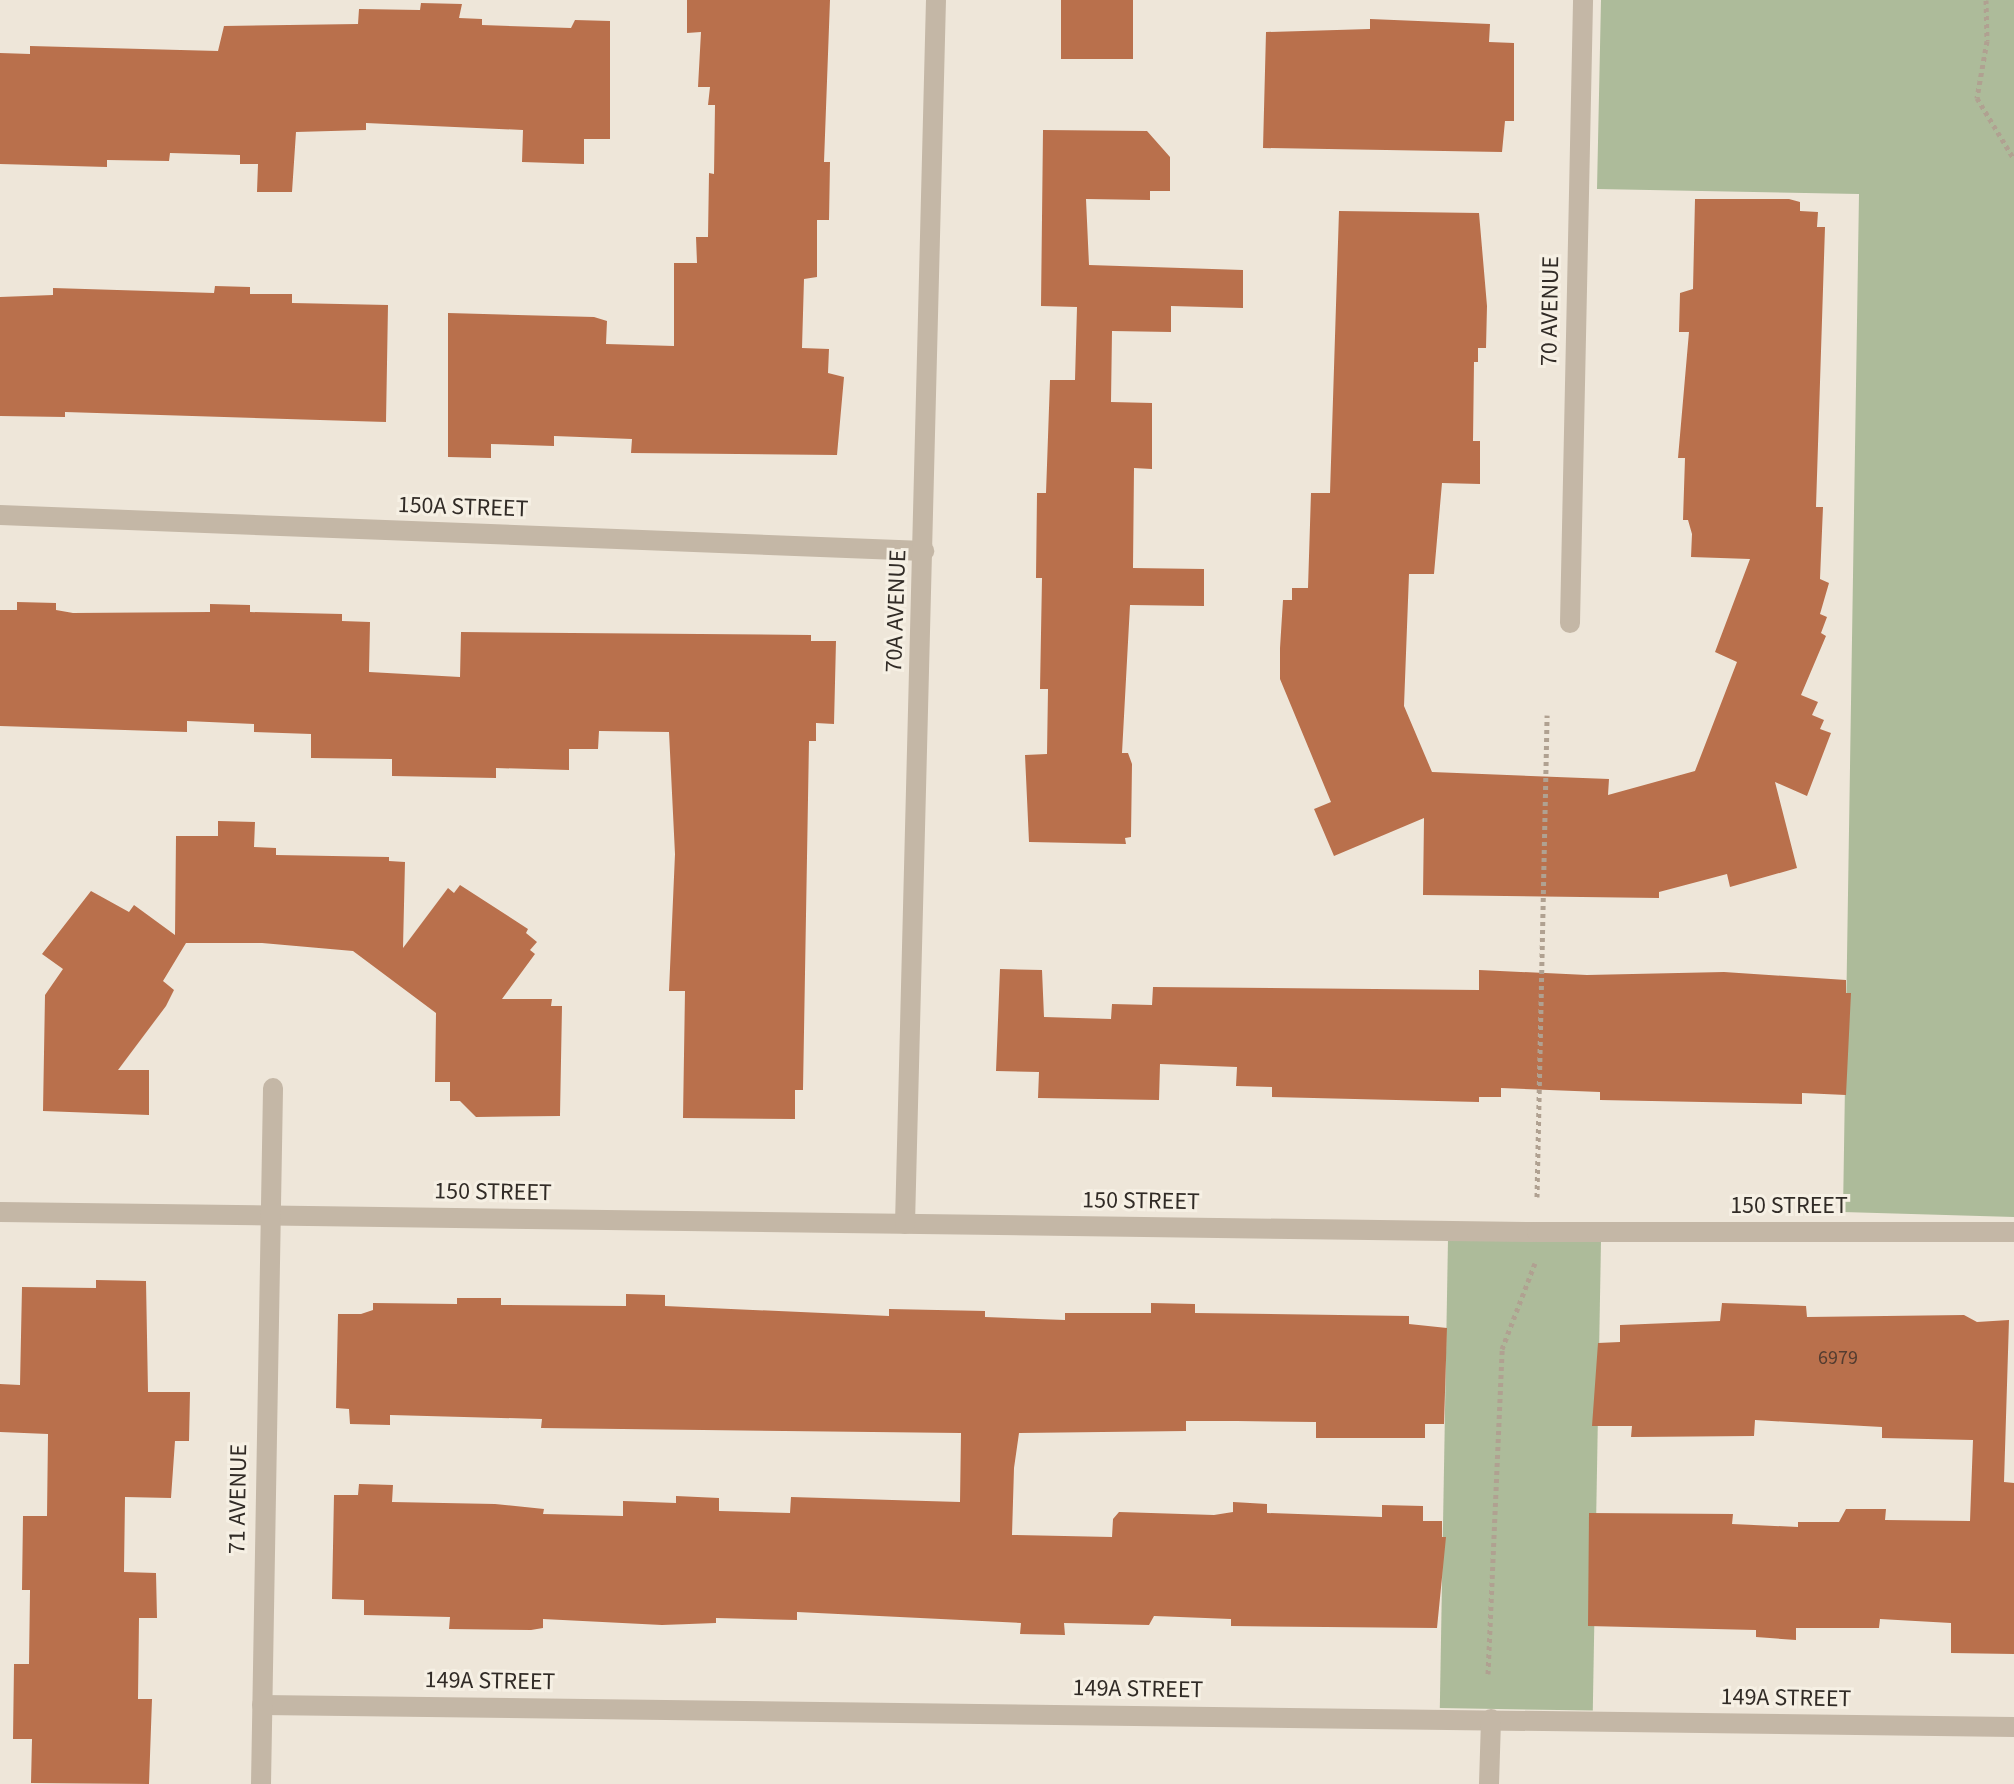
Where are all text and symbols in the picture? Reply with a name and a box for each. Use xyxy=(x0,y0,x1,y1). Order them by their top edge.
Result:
street label: 70 AVENUE xyxy=(1535,256,1565,366)
street label: 150A STREET xyxy=(397,490,529,524)
street label: 70A AVENUE xyxy=(879,549,913,673)
street label: 150 STREET xyxy=(434,1177,552,1207)
street label: 150 STREET xyxy=(1082,1186,1200,1216)
street label: 150 STREET xyxy=(1730,1192,1848,1220)
house number: 6979 xyxy=(1818,1346,1858,1370)
street label: 71 AVENUE xyxy=(223,1444,253,1554)
street label: 149A STREET xyxy=(424,1665,556,1697)
street label: 149A STREET xyxy=(1072,1673,1204,1705)
street label: 149A STREET xyxy=(1720,1682,1852,1714)

